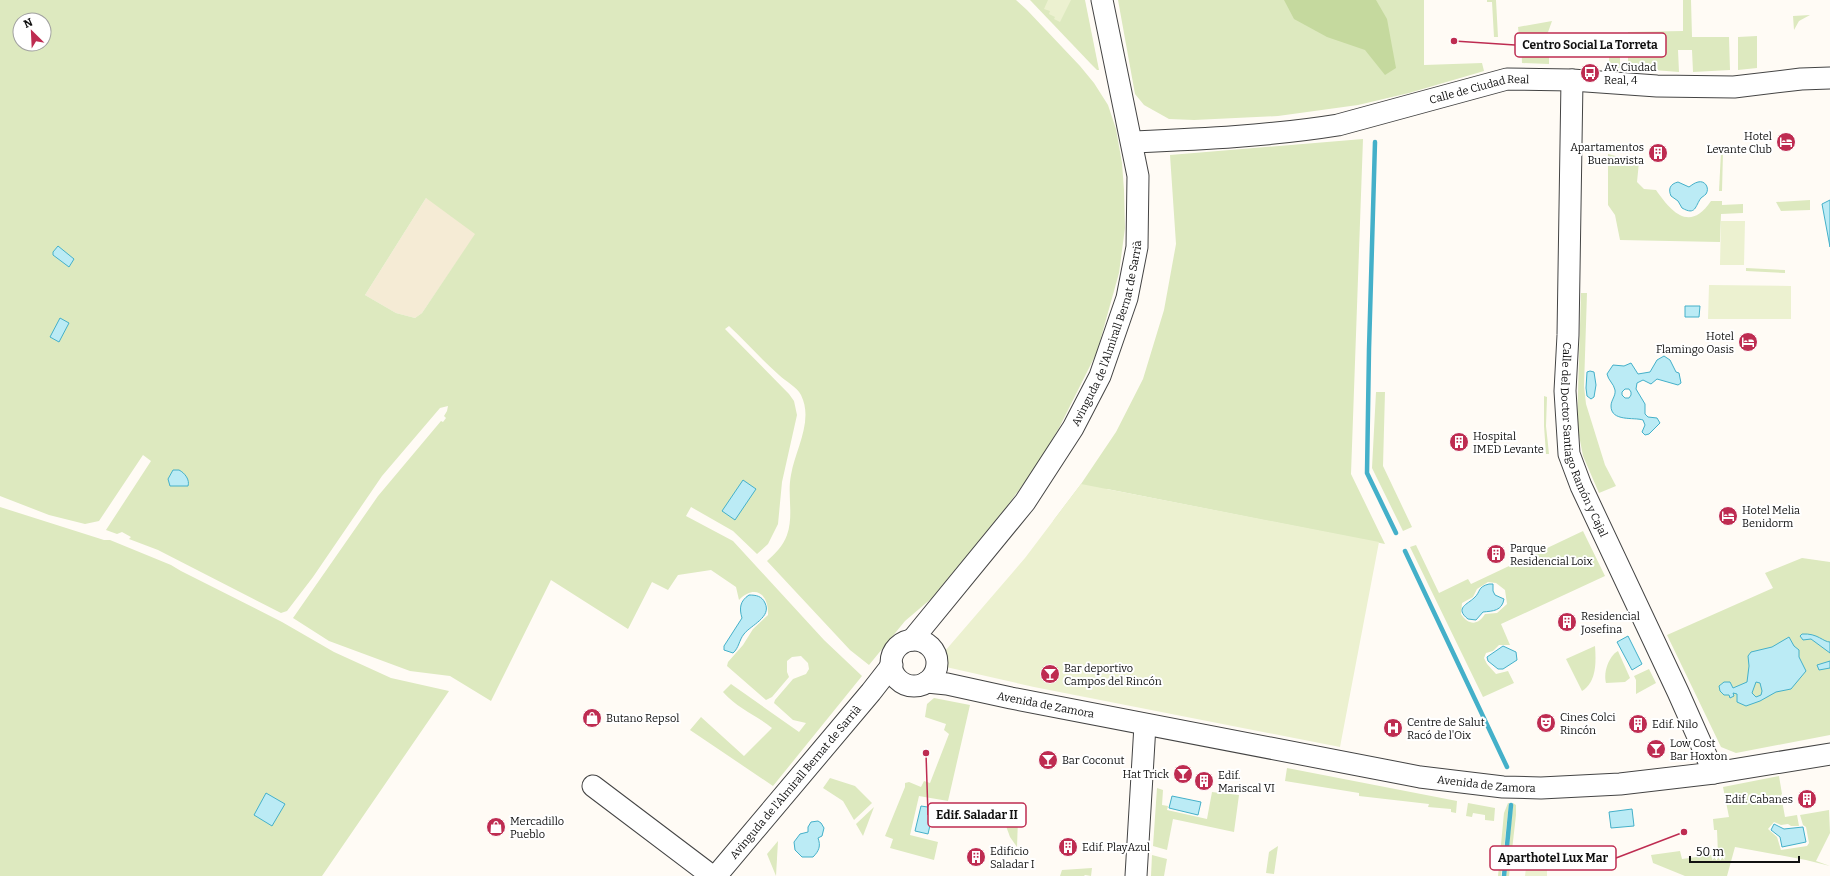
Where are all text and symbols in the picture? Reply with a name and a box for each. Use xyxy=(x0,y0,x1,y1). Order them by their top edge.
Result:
north arrow xyxy=(12,12,52,52)
text: N xyxy=(22,15,35,31)
callout: Centro Social La Torreta xyxy=(1515,33,1666,57)
text: Centro Social La Torreta xyxy=(1522,38,1658,52)
place label: Av. Ciudad Real, 4 xyxy=(1604,61,1657,87)
bus stop icon: Av. Ciudad Real, 4 xyxy=(1579,62,1601,84)
street label: Calle de Ciudad Real xyxy=(1428,73,1529,106)
place label: Hotel Levante Club xyxy=(1707,130,1772,156)
hotel icon: Hotel Levante Club xyxy=(1775,131,1797,153)
place label: Apartamentos Buenavista xyxy=(1570,141,1644,167)
building icon: Apartamentos Buenavista xyxy=(1647,142,1669,164)
street label: Avinguda de l'Almirall Bernat de Sarrià xyxy=(1069,240,1144,428)
place label: Hotel Flamingo Oasis xyxy=(1656,330,1734,356)
hotel icon: Hotel Flamingo Oasis xyxy=(1737,331,1759,353)
street label: Calle del Doctor Santiago Ramón y Cajal xyxy=(1558,342,1610,539)
place label: Hospital IMED Levante xyxy=(1473,430,1544,456)
building icon: Hospital IMED Levante xyxy=(1448,431,1470,453)
place label: Hotel Melia Benidorm xyxy=(1742,504,1800,530)
hotel icon: Hotel Melia Benidorm xyxy=(1717,505,1739,527)
place label: Parque Residencial Loix xyxy=(1510,542,1592,568)
building icon: Parque Residencial Loix xyxy=(1485,543,1507,565)
place label: Residencial Josefina xyxy=(1580,610,1640,636)
building icon: Residencial Josefina xyxy=(1556,611,1578,633)
place label: Bar deportivo Campos del Rincón xyxy=(1064,662,1162,688)
bar icon: Bar deportivo Campos del Rincón xyxy=(1039,663,1061,685)
street label: Avenida de Zamora xyxy=(996,689,1095,720)
street label: Avinguda de l'Almirall Bernat de Sarrià xyxy=(727,703,863,861)
shop icon: Butano Repsol xyxy=(581,707,603,729)
place label: Cines Colci Rincón xyxy=(1560,711,1616,737)
place label: Butano Repsol xyxy=(606,712,679,725)
theatre icon: Cines Colci Rincón xyxy=(1535,712,1557,734)
building icon: Edif. Nilo xyxy=(1627,713,1649,735)
place label: Centre de Salut Racó de l'Oix xyxy=(1407,716,1485,742)
hospital icon: Centre de Salut Racó de l'Oix xyxy=(1382,717,1404,739)
place label: Edif. Nilo xyxy=(1652,718,1698,731)
place label: Low Cost Bar Hoxton xyxy=(1670,737,1728,763)
bar icon: Low Cost Bar Hoxton xyxy=(1645,738,1667,760)
bar icon: Bar Coconut xyxy=(1037,749,1059,771)
place label: Bar Coconut xyxy=(1062,754,1125,767)
bar icon: Hat Trick xyxy=(1172,763,1194,785)
place label: Hat Trick xyxy=(1122,768,1170,781)
place label: Edif. Mariscal VI xyxy=(1218,769,1275,795)
building icon: Edif. Mariscal VI xyxy=(1193,770,1215,792)
street label: Avenida de Zamora xyxy=(1437,773,1536,794)
building icon: Edif. Cabanes xyxy=(1796,788,1818,810)
place label: Edif. Cabanes xyxy=(1725,793,1793,806)
callout: Edif. Saladar II xyxy=(928,803,1026,827)
text: Edif. Saladar II xyxy=(936,808,1018,822)
place label: Mercadillo Pueblo xyxy=(510,815,564,841)
shop icon: Mercadillo Pueblo xyxy=(485,816,507,838)
building icon: Edif. PlayAzul xyxy=(1057,836,1079,858)
scale bar xyxy=(1690,838,1799,864)
place label: Edif. PlayAzul xyxy=(1082,841,1150,854)
place label: Edificio Saladar I xyxy=(990,845,1035,871)
text: 50 m xyxy=(1696,845,1725,859)
building icon: Edificio Saladar I xyxy=(965,846,987,868)
callout: Aparthotel Lux Mar xyxy=(1490,846,1616,870)
text: Aparthotel Lux Mar xyxy=(1498,851,1608,865)

